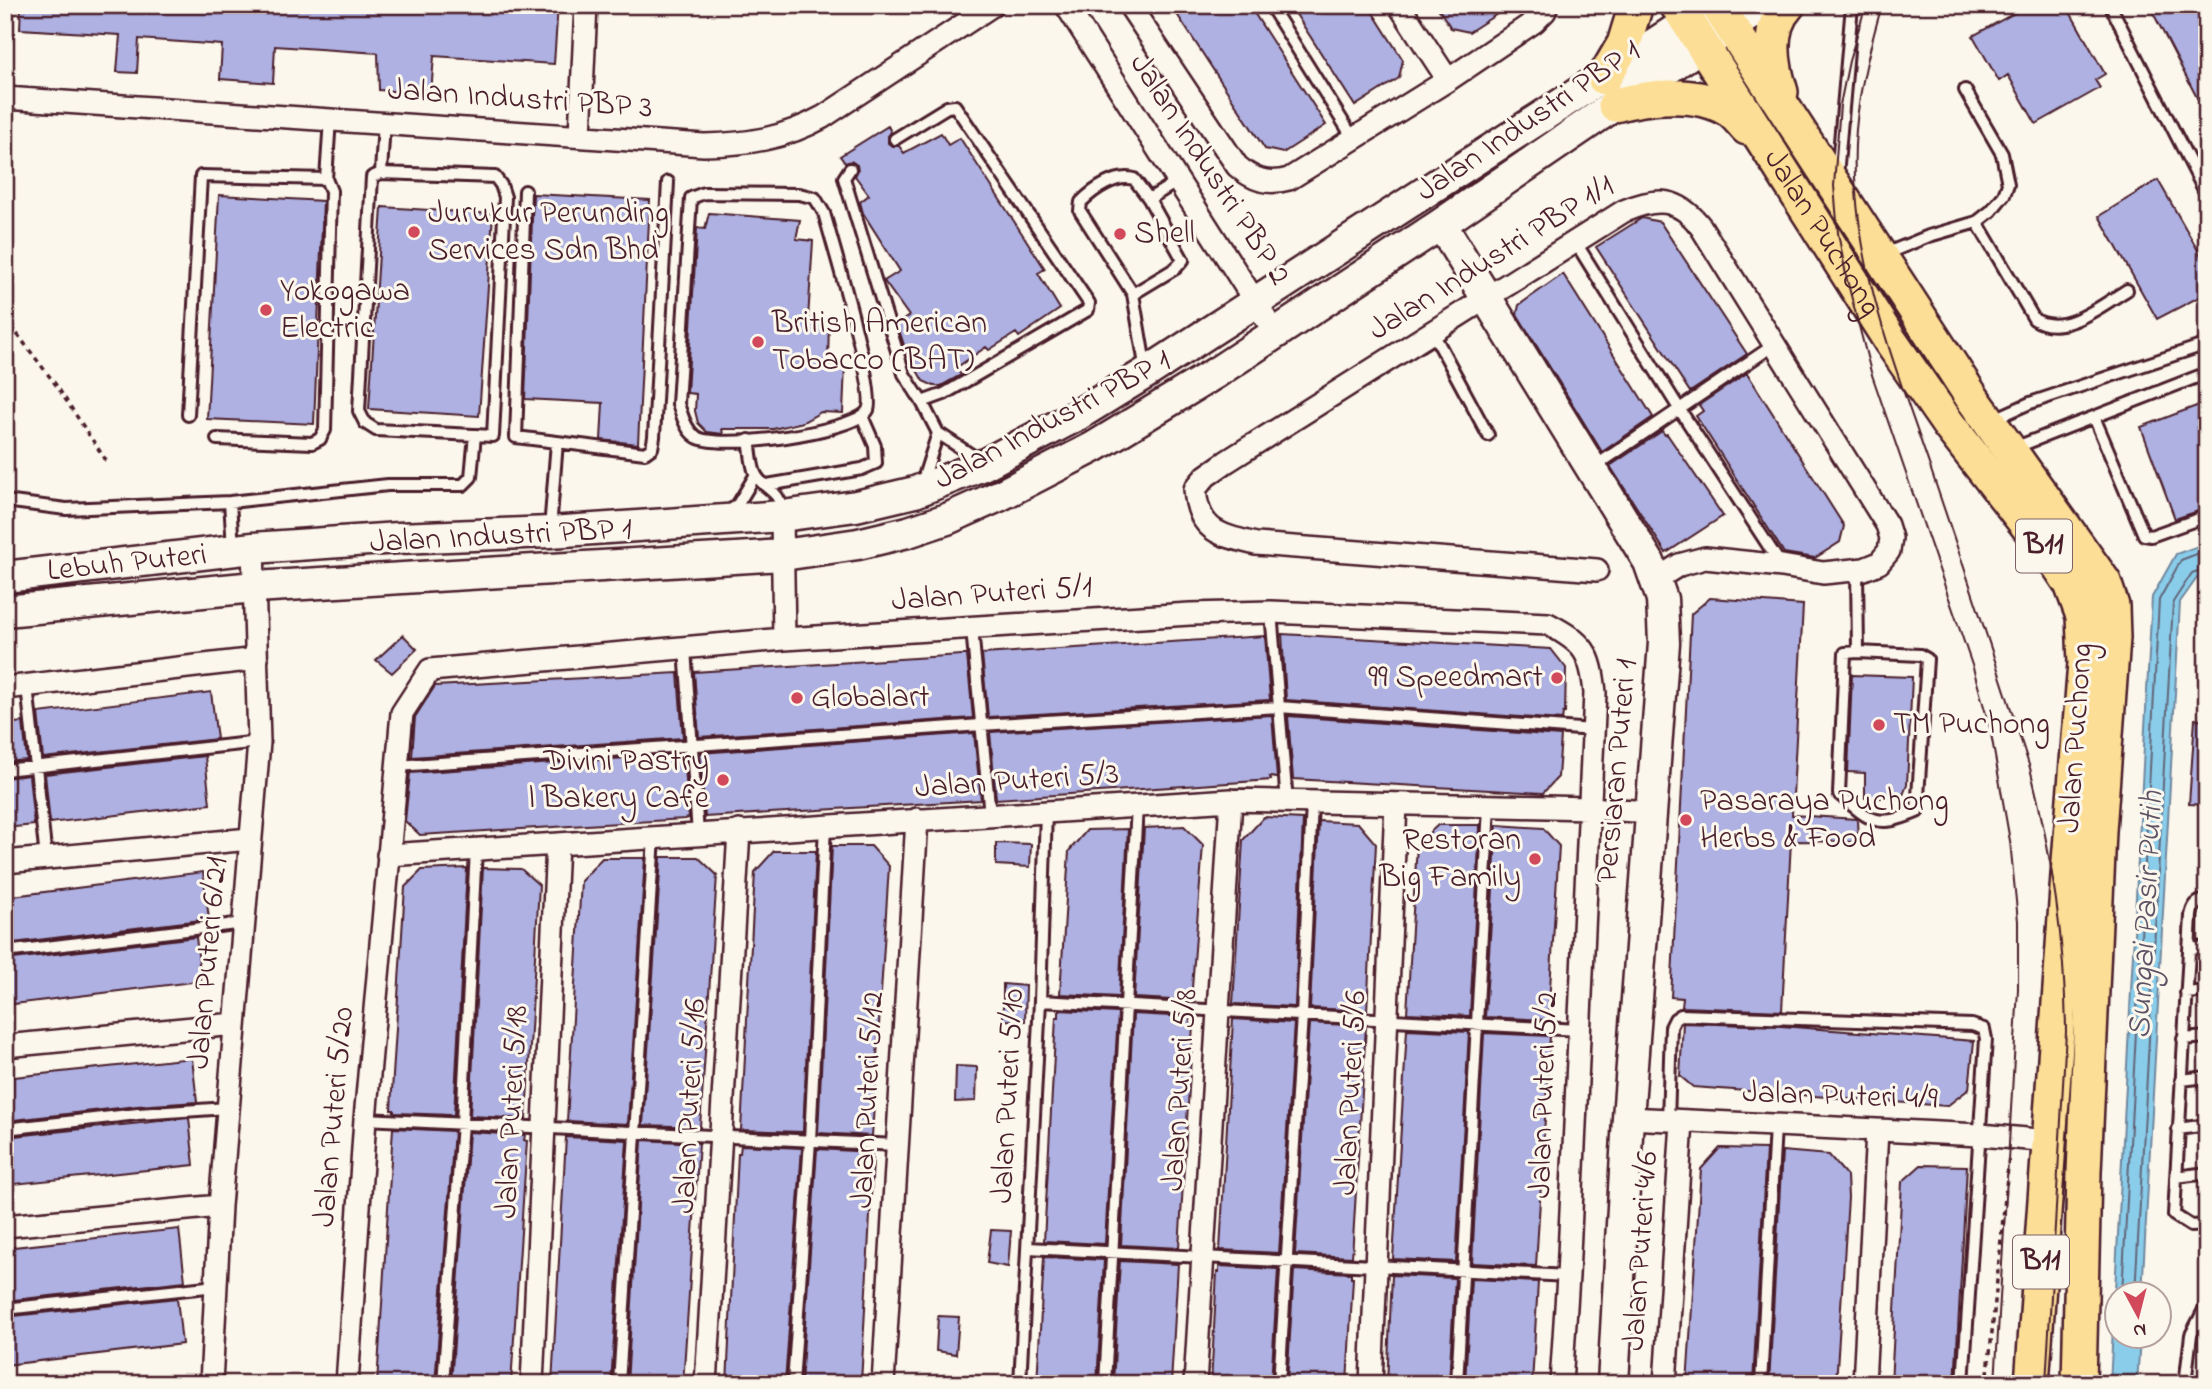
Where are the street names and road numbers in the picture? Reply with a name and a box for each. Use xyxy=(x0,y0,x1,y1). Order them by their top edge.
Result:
street label: Jalan Industri PBP 1 xyxy=(1407,29,1651,215)
street label: Jalan Industri PBP 2 xyxy=(1116,45,1302,295)
street label: Jalan Industri PBP 3 xyxy=(386,67,654,133)
street label: Jalan Puchong xyxy=(1751,140,1893,326)
street label: Jalan Industri PBP 1/1 xyxy=(1360,164,1624,354)
street label: Jalan Industri PBP 1 xyxy=(926,339,1180,503)
street label: Jalan Industri PBP 1 xyxy=(369,507,633,567)
road number: B11 xyxy=(2016,520,2072,572)
street label: Lebuh Puteri xyxy=(45,532,209,596)
street label: Jalan Puteri 5/1 xyxy=(890,565,1094,625)
street label: Jalan Puchong xyxy=(2047,641,2107,835)
street label: Persiaran Puteri 1 xyxy=(1585,657,1651,885)
street label: Jalan Puteri 5/3 xyxy=(913,751,1121,813)
street label: Jalan Puteri 6/21 xyxy=(176,855,242,1071)
street label: Jalan Puteri 5/10 xyxy=(980,987,1038,1205)
street label: Jalan Puteri 5/8 xyxy=(1150,987,1212,1193)
street label: Jalan Puteri 5/6 xyxy=(1323,989,1381,1197)
street label: Jalan Puteri 5/12 xyxy=(840,990,898,1210)
street label: Jalan Puteri 5/2 xyxy=(1518,991,1572,1199)
street label: Jalan Puteri 5/16 xyxy=(662,997,720,1215)
street label: Jalan Puteri 5/18 xyxy=(484,1004,542,1220)
street label: Jalan Puteri 5/20 xyxy=(302,1005,368,1229)
street label: Jalan Puteri 4/9 xyxy=(1741,1070,1939,1124)
street label: Jalan Puteri 4/6 xyxy=(1612,1150,1672,1352)
road number: B11 xyxy=(2013,1236,2069,1288)

